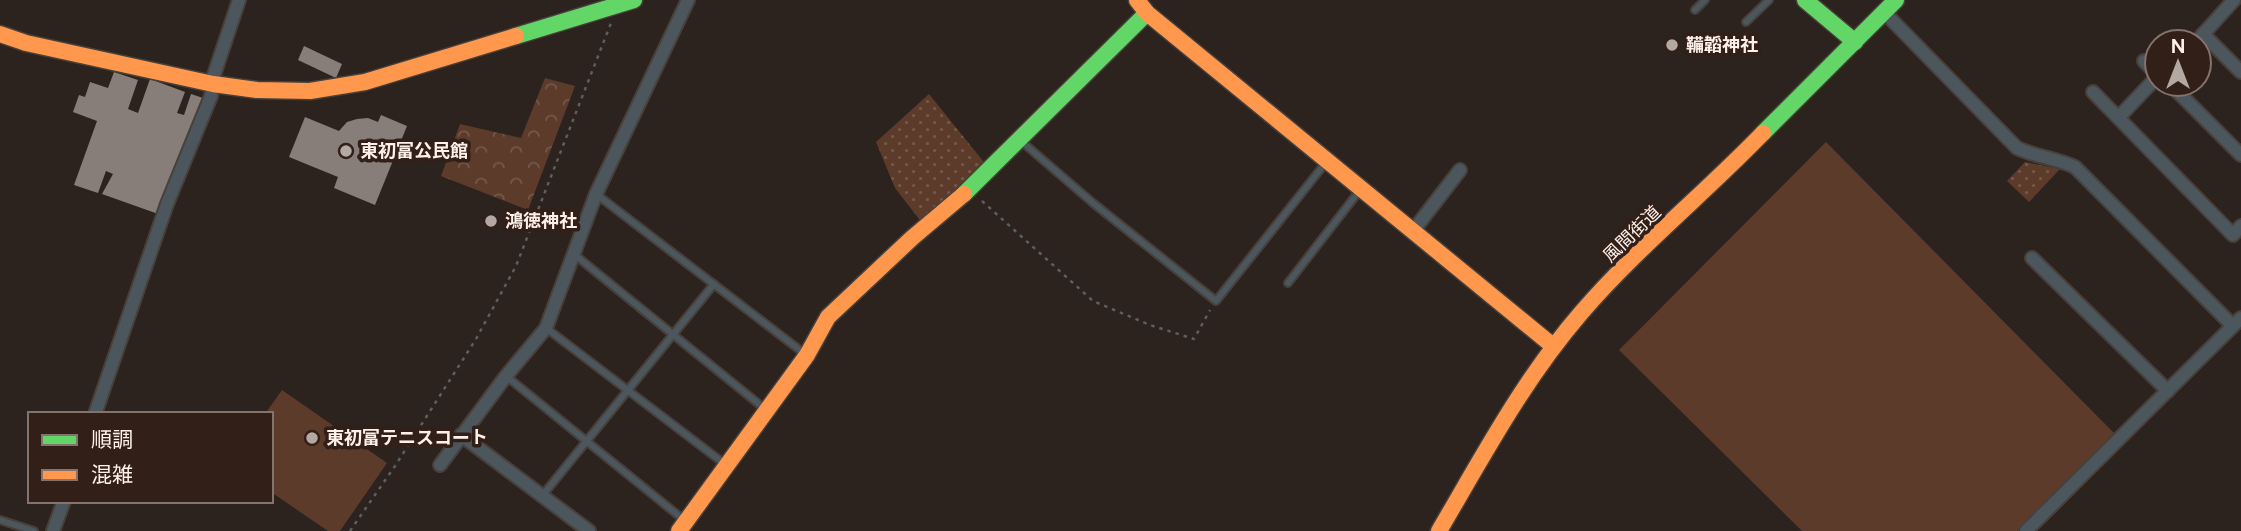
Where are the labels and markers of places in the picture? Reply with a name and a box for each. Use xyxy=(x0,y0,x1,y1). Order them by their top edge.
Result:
place label: 鞴韜神社 xyxy=(1686,34,1758,56)
marker: 鞴韜神社 xyxy=(1664,37,1680,53)
place label: 東初富公民館 xyxy=(360,140,468,162)
marker: 東初富公民館 xyxy=(338,143,354,159)
place label: 鴻徳神社 xyxy=(505,210,577,232)
marker: 鴻徳神社 xyxy=(483,213,499,229)
place label: 東初富テニスコート xyxy=(326,427,488,449)
marker: 東初富テニスコート xyxy=(304,430,320,446)

